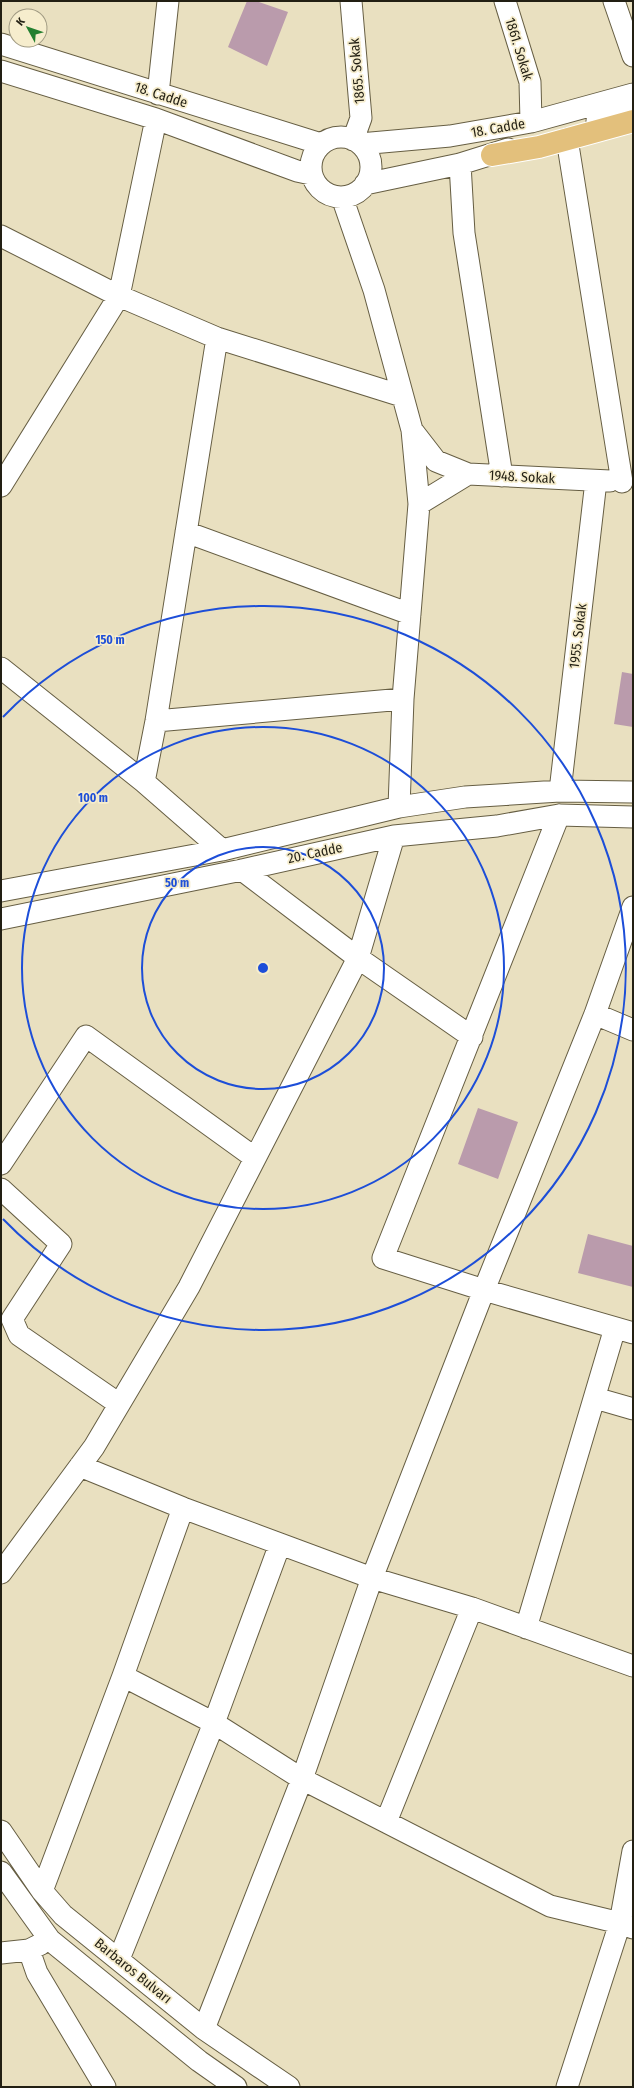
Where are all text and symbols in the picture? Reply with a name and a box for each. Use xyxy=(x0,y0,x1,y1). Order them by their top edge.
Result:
north arrow xyxy=(8,8,48,48)
text: K xyxy=(14,15,28,29)
street label: 1861. Sokak xyxy=(501,16,537,83)
street label: 1865. Sokak xyxy=(346,37,368,105)
street label: 18. Cadde xyxy=(132,78,190,112)
street label: 18. Cadde xyxy=(470,115,526,141)
street label: 1948. Sokak xyxy=(488,467,556,487)
street label: 1955. Sokak xyxy=(566,602,590,669)
text: 150 m xyxy=(95,633,125,647)
text: 100 m xyxy=(78,791,108,805)
street label: 20. Cadde xyxy=(286,839,344,867)
text: 50 m xyxy=(165,876,189,890)
centre of rings xyxy=(256,961,270,975)
street label: Barbaros Bulvarı xyxy=(91,1935,175,2007)

